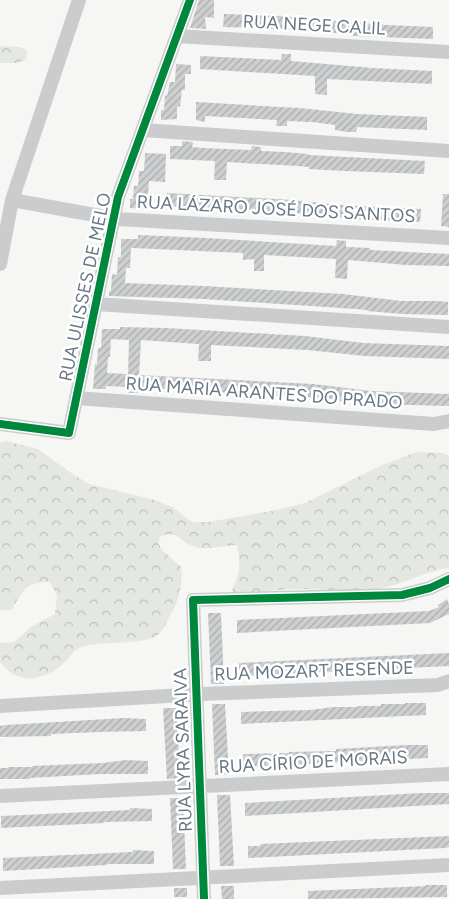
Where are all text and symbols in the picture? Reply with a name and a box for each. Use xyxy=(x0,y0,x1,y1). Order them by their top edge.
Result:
street label: RUA NEGE CALIL xyxy=(242,10,386,40)
street label: RUA ULISSES DE MELO xyxy=(54,191,116,383)
street label: RUA LÁZARO JOSÉ DOS SANTOS xyxy=(136,191,416,227)
street label: RUA MARIA ARANTES DO PRADO xyxy=(125,372,403,414)
street label: RUA MOZART RESENDE xyxy=(214,657,414,685)
street label: RUA LYRA SARAIVA xyxy=(169,668,197,832)
street label: RUA CÍRIO DE MORAIS xyxy=(218,746,408,778)

